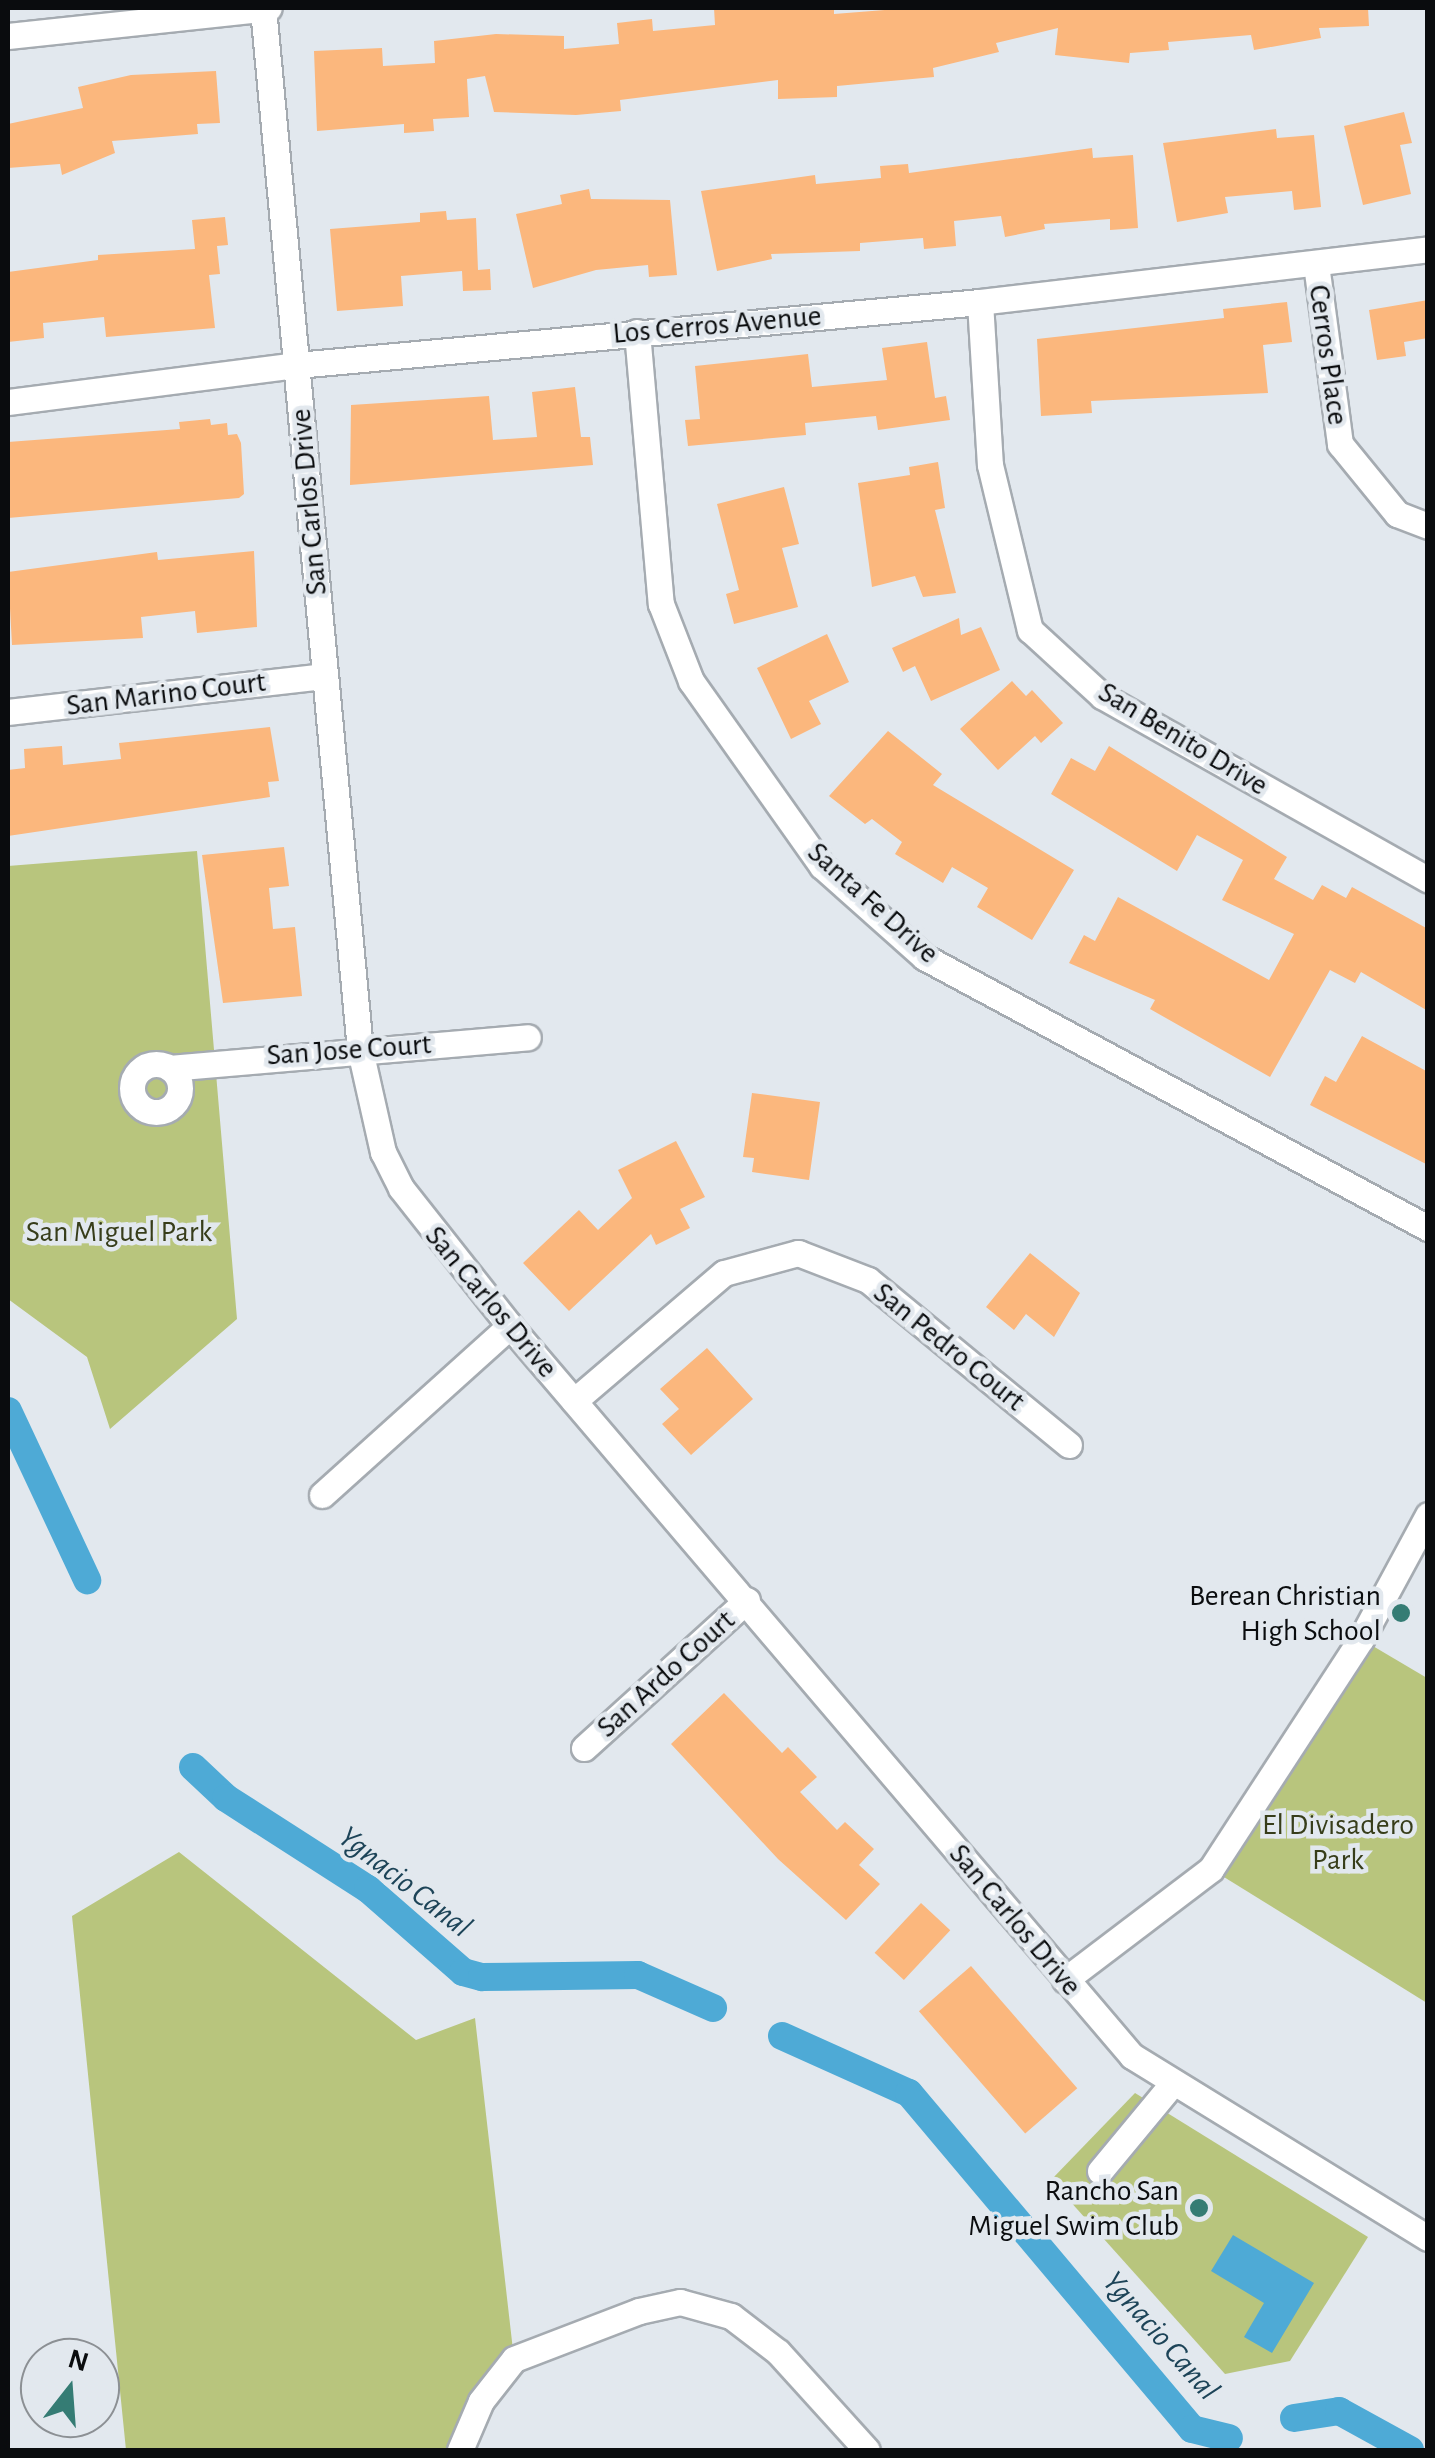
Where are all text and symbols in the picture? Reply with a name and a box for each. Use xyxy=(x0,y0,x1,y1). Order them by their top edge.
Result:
street label: Cerros Place xyxy=(1300,283,1356,427)
street label: Los Cerros Avenue xyxy=(611,298,823,352)
street label: San Carlos Drive xyxy=(283,407,335,597)
street label: San Marino Court xyxy=(64,664,268,724)
street label: San Benito Drive xyxy=(1092,674,1274,804)
street label: Santa Fe Drive xyxy=(800,835,946,971)
street label: San Jose Court xyxy=(266,1026,432,1074)
park label: San Miguel Park xyxy=(26,1214,212,1250)
street label: San Carlos Drive xyxy=(417,1219,565,1385)
street label: San Pedro Court xyxy=(866,1275,1032,1419)
place label: Berean Christian High School xyxy=(1189,1578,1381,1648)
marker: Berean Christian High School xyxy=(1390,1602,1412,1624)
street label: San Ardo Court xyxy=(590,1603,742,1745)
park label: El Divisadero Park xyxy=(1262,1807,1414,1878)
water label: Ygnacio Canal xyxy=(330,1818,480,1946)
street label: San Carlos Drive xyxy=(941,1837,1089,2003)
place label: Rancho San Miguel Swim Club xyxy=(968,2173,1179,2244)
marker: Rancho San Miguel Swim Club xyxy=(1188,2197,1210,2219)
water label: Ygnacio Canal xyxy=(1094,2263,1228,2409)
north arrow xyxy=(20,2338,120,2438)
text: N xyxy=(65,2345,92,2377)

